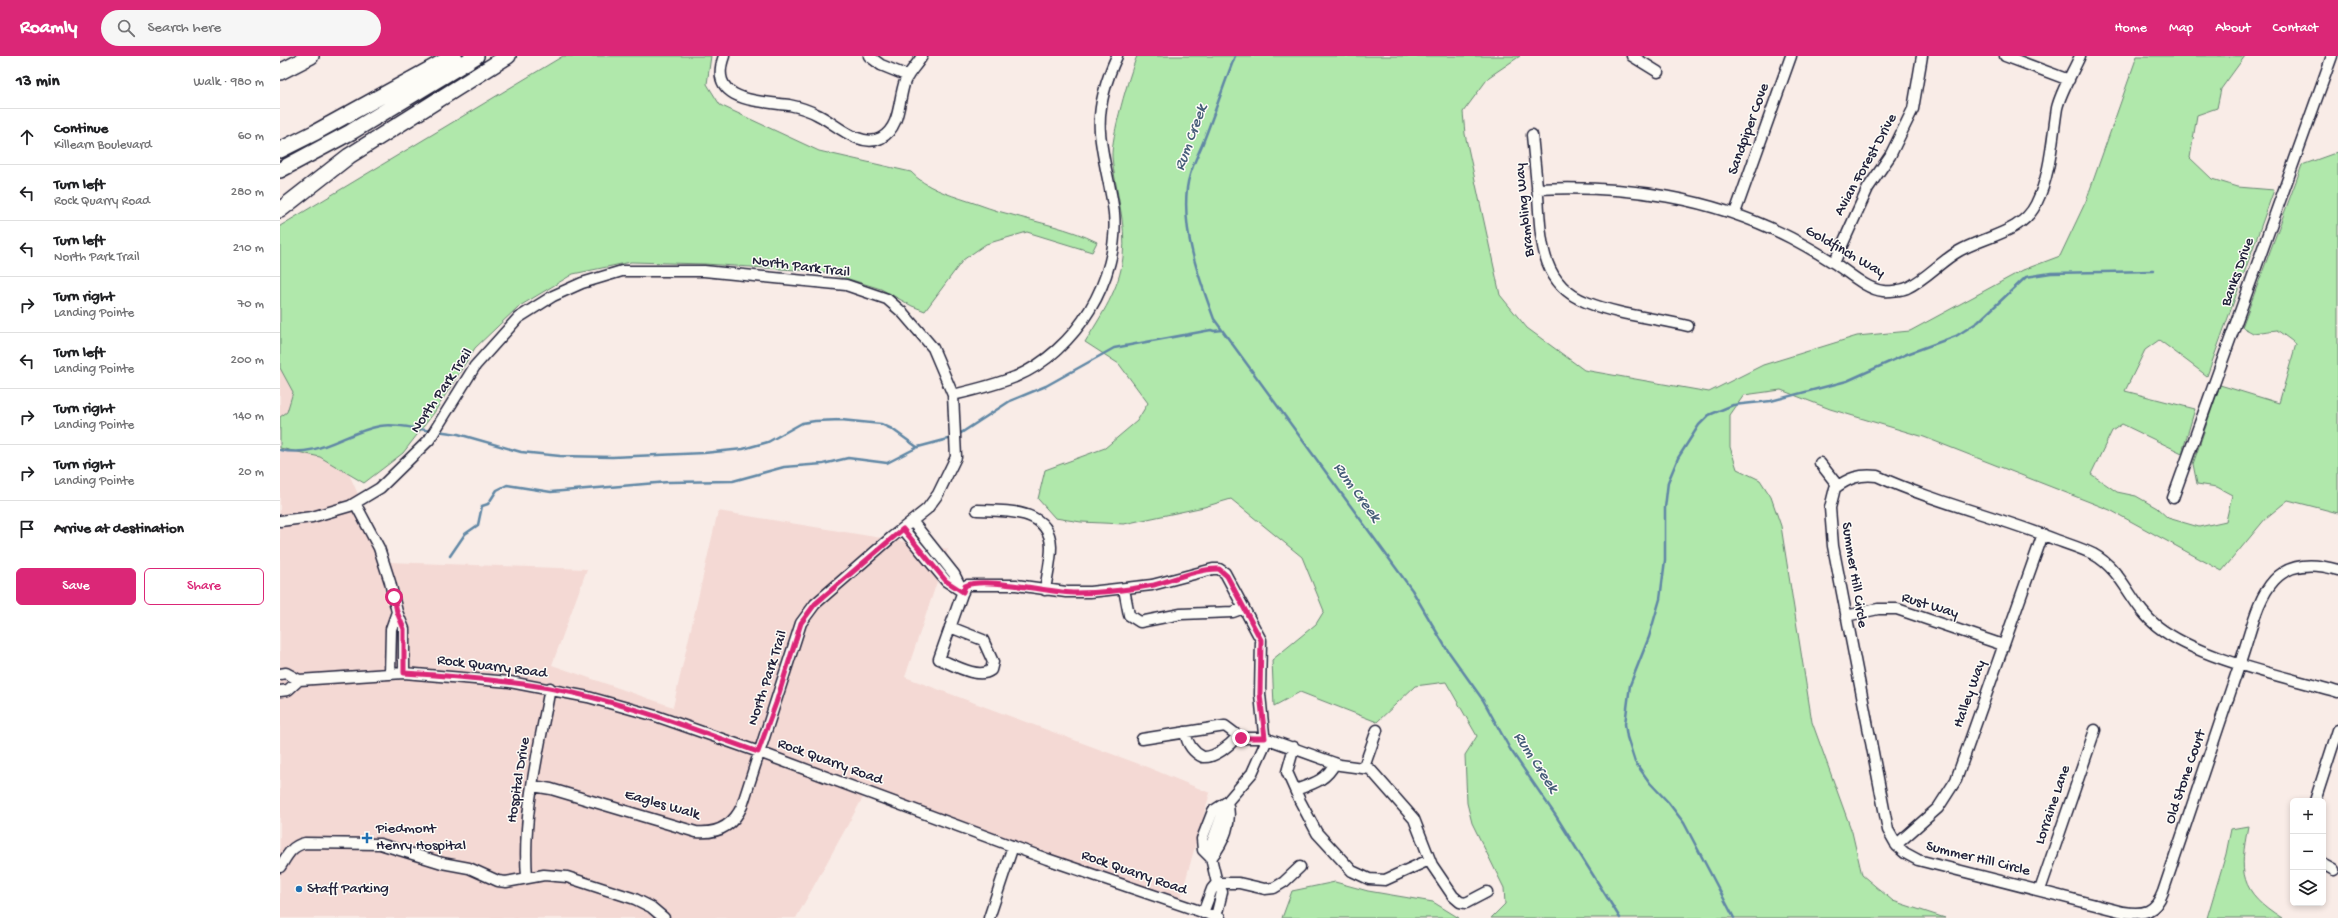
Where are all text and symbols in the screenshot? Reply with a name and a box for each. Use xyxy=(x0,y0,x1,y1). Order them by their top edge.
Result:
search box xyxy=(101,10,381,46)
text: Roamly xyxy=(20,17,77,40)
icon: search xyxy=(115,17,137,39)
text: Search here xyxy=(147,19,221,37)
text: Home xyxy=(2115,20,2147,37)
text: Map xyxy=(2169,20,2193,37)
text: About xyxy=(2215,20,2251,37)
text: Contact xyxy=(2273,20,2318,37)
text: 13 min xyxy=(16,72,60,92)
text: Walk · 980 m xyxy=(194,75,264,90)
street label: Sandpiper Cove xyxy=(1724,81,1774,177)
water label: Rum Creek xyxy=(1171,101,1213,174)
street label: Avian Forest Drive xyxy=(1830,111,1902,219)
text: Continue xyxy=(54,120,108,138)
icon: ahead xyxy=(16,126,38,148)
text: 60 m xyxy=(238,129,264,144)
text: Killearn Boulevard xyxy=(54,138,152,153)
street label: Brambling Way xyxy=(1511,162,1539,259)
text: Turn left xyxy=(54,176,105,194)
icon: left xyxy=(16,182,38,204)
text: 280 m xyxy=(231,185,264,200)
text: Rock Quarry Road xyxy=(54,194,150,209)
street label: Goldfinch Way xyxy=(1802,222,1889,282)
text: Turn left xyxy=(54,232,105,250)
street label: Banks Drive xyxy=(2217,235,2259,310)
icon: left xyxy=(16,238,38,260)
text: 210 m xyxy=(233,241,264,256)
text: North Park Trail xyxy=(54,250,140,265)
street label: North Park Trail xyxy=(751,252,851,282)
text: Turn right xyxy=(54,288,114,306)
icon: right xyxy=(16,294,38,316)
text: 70 m xyxy=(238,297,264,312)
text: Landing Pointe xyxy=(54,306,134,321)
text: Turn left xyxy=(54,344,105,362)
street label: North Park Trail xyxy=(407,345,477,437)
icon: left xyxy=(16,350,38,372)
text: 200 m xyxy=(231,353,264,368)
text: Landing Pointe xyxy=(54,362,134,377)
text: Turn right xyxy=(54,400,114,418)
icon: right xyxy=(16,406,38,428)
text: 140 m xyxy=(233,409,264,424)
text: Landing Pointe xyxy=(54,418,134,433)
text: Turn right xyxy=(54,456,114,474)
water label: Rum Creek xyxy=(1328,459,1385,528)
icon: right xyxy=(16,462,38,484)
text: 20 m xyxy=(238,465,264,480)
text: Landing Pointe xyxy=(54,474,134,489)
icon: arrive xyxy=(16,518,38,540)
text: Arrive at destination xyxy=(54,520,184,538)
street label: Summer Hill Circle xyxy=(1837,521,1871,629)
button: Save xyxy=(16,568,136,605)
button: Share xyxy=(144,568,264,605)
route start xyxy=(385,588,403,606)
street label: Rust Way xyxy=(1899,589,1961,623)
street label: North Park Trail xyxy=(744,628,792,728)
street label: Rock Quarry Road xyxy=(436,651,549,683)
street label: Halley Way xyxy=(1949,657,1991,730)
street label: Old Stone Court xyxy=(2161,726,2211,826)
route end xyxy=(1232,729,1250,747)
water label: Rum Creek xyxy=(1508,729,1563,799)
street label: Rock Quarry Road xyxy=(775,735,886,790)
street label: Hospital Drive xyxy=(503,736,535,824)
street label: Lorraine Lane xyxy=(2031,763,2075,847)
street label: Eagles Walk xyxy=(622,786,703,825)
map controls xyxy=(2290,798,2326,906)
button: + xyxy=(2290,798,2326,834)
place label: Piedmont Henry Hospital xyxy=(375,820,466,855)
marker: Piedmont Henry Hospital xyxy=(361,832,373,844)
button: − xyxy=(2290,834,2326,870)
street label: Summer Hill Circle xyxy=(1924,837,2032,881)
street label: Rock Quarry Road xyxy=(1079,846,1190,900)
button: layers xyxy=(2290,870,2326,906)
place label: Staff Parking xyxy=(307,880,389,898)
marker: Staff Parking xyxy=(294,884,304,894)

